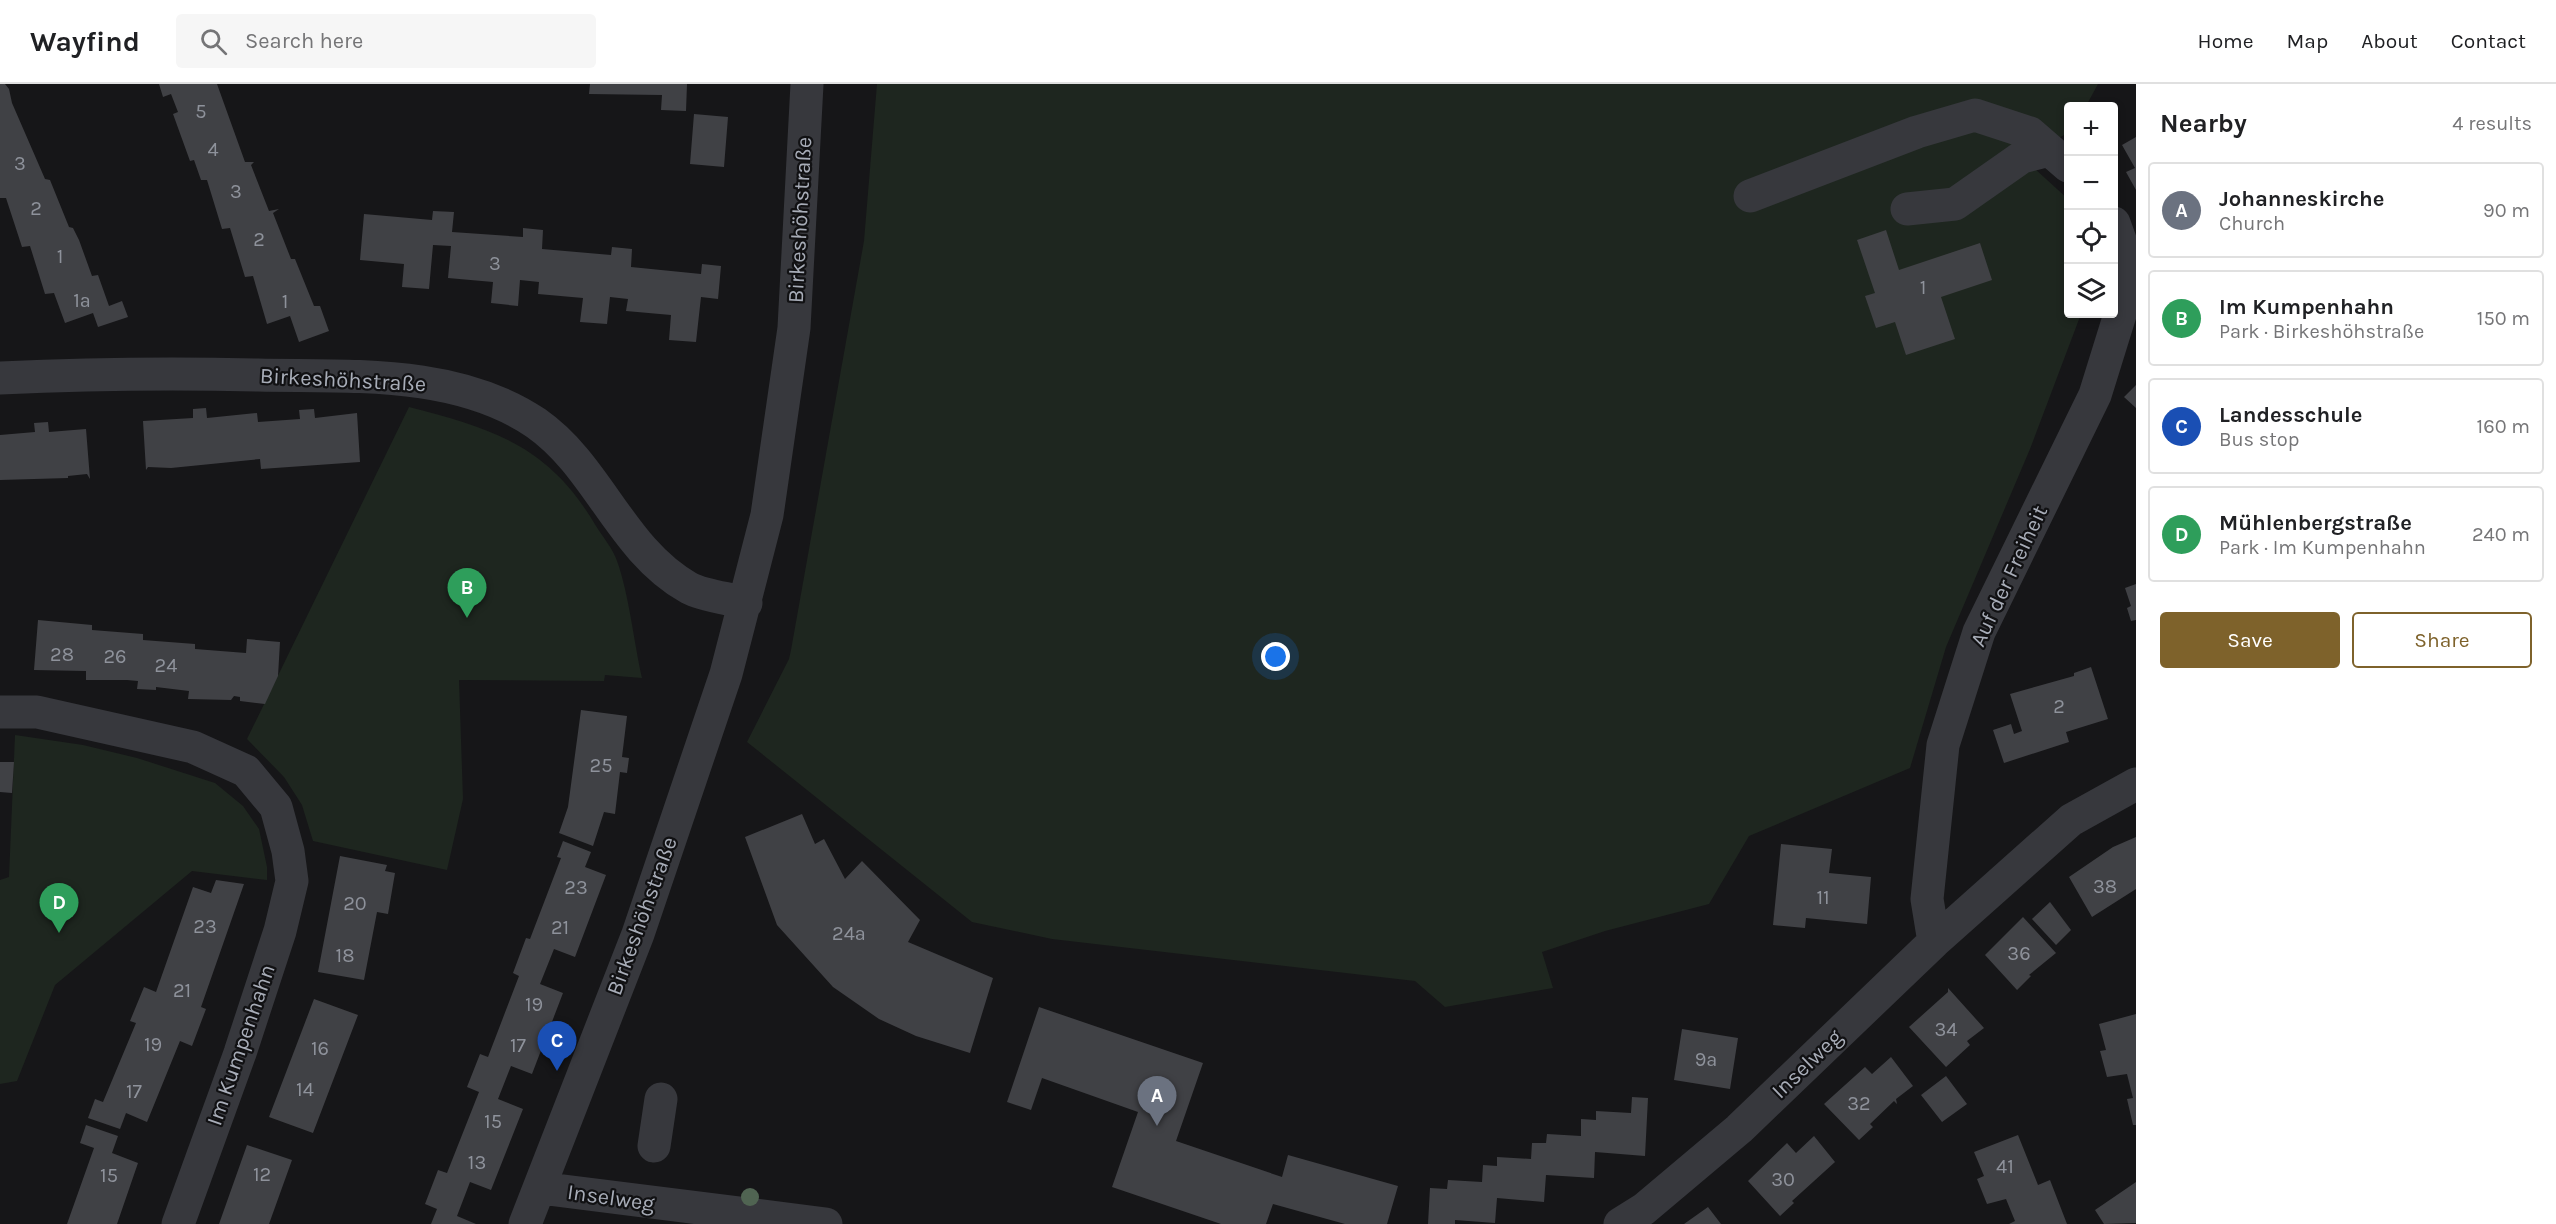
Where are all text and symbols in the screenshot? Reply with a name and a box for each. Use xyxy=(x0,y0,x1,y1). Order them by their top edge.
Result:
search box xyxy=(176,14,596,68)
text: Wayfind xyxy=(30,25,140,58)
icon: search xyxy=(197,25,230,58)
text: Search here xyxy=(245,28,363,54)
text: Home xyxy=(2198,29,2254,53)
text: Map xyxy=(2287,29,2328,53)
text: About xyxy=(2361,29,2418,53)
text: Contact xyxy=(2451,29,2526,53)
house number: 5 xyxy=(195,100,207,123)
map controls xyxy=(2064,102,2118,318)
button: + xyxy=(2064,102,2118,156)
text: Nearby xyxy=(2160,108,2247,139)
text: 4 results xyxy=(2452,112,2532,135)
street label: Birkeshöhstraße xyxy=(783,136,817,304)
house number: 4 xyxy=(207,138,219,161)
house number: 3 xyxy=(14,152,26,175)
button: − xyxy=(2064,156,2118,210)
house number: 3 xyxy=(230,180,242,203)
text: Johanneskirche xyxy=(2219,186,2384,212)
house number: 2 xyxy=(30,197,42,220)
text: A xyxy=(2175,199,2188,222)
text: 90 m xyxy=(2483,199,2530,222)
button: locate xyxy=(2064,210,2118,264)
text: Church xyxy=(2219,212,2285,235)
house number: 2 xyxy=(253,228,265,251)
house number: 1 xyxy=(57,245,63,268)
house number: 3 xyxy=(489,252,501,275)
button: layers xyxy=(2064,264,2118,318)
house number: 1 xyxy=(1920,276,1926,299)
house number: 1a xyxy=(73,289,91,312)
house number: 1 xyxy=(282,290,288,313)
text: Im Kumpenhahn xyxy=(2219,294,2394,320)
text: B xyxy=(2175,307,2188,330)
text: 150 m xyxy=(2477,307,2530,330)
text: Park · Birkeshöhstraße xyxy=(2219,320,2424,343)
street label: Birkeshöhstraße xyxy=(259,363,427,397)
text: Landesschule xyxy=(2219,402,2362,428)
text: C xyxy=(2175,415,2188,438)
text: 160 m xyxy=(2477,415,2530,438)
text: Bus stop xyxy=(2219,428,2299,451)
street label: Auf der Freiheit xyxy=(1965,501,2053,651)
text: Mühlenbergstraße xyxy=(2219,510,2412,536)
text: D xyxy=(2175,523,2188,546)
text: 240 m xyxy=(2472,523,2530,546)
text: Park · Im Kumpenhahn xyxy=(2219,536,2426,559)
pin: B xyxy=(448,568,486,618)
button: Save xyxy=(2160,612,2340,668)
button: Share xyxy=(2352,612,2532,668)
your location xyxy=(1261,642,1290,671)
house number: 28 xyxy=(50,643,74,666)
house number: 26 xyxy=(103,645,127,668)
house number: 24 xyxy=(155,654,177,677)
house number: 2 xyxy=(2053,695,2065,718)
house number: 25 xyxy=(590,754,612,777)
street label: Birkeshöhstraße xyxy=(601,833,683,999)
house number: 38 xyxy=(2093,875,2117,898)
house number: 23 xyxy=(564,876,588,899)
pin: D xyxy=(40,884,78,933)
house number: 11 xyxy=(1816,886,1830,909)
house number: 20 xyxy=(343,892,367,915)
house number: 23 xyxy=(193,915,217,938)
house number: 21 xyxy=(551,916,569,939)
house number: 24a xyxy=(832,922,866,945)
house number: 36 xyxy=(2007,942,2031,965)
house number: 18 xyxy=(336,944,354,967)
street label: Im Kumpenhahn xyxy=(201,961,281,1129)
house number: 21 xyxy=(173,979,191,1002)
house number: 19 xyxy=(525,993,543,1016)
house number: 34 xyxy=(1935,1018,1957,1041)
pin: C xyxy=(538,1022,576,1071)
street label: Inselweg xyxy=(1766,1024,1848,1104)
house number: 19 xyxy=(144,1033,162,1056)
house number: 17 xyxy=(510,1034,527,1057)
house number: 16 xyxy=(311,1037,329,1060)
house number: 9a xyxy=(1695,1048,1717,1071)
pin: A xyxy=(1138,1076,1176,1126)
house number: 14 xyxy=(296,1078,314,1101)
house number: 17 xyxy=(126,1080,143,1103)
house number: 32 xyxy=(1847,1092,1871,1115)
house number: 15 xyxy=(484,1110,502,1133)
house number: 13 xyxy=(468,1151,486,1174)
house number: 41 xyxy=(1996,1155,2014,1178)
house number: 12 xyxy=(253,1163,271,1186)
house number: 15 xyxy=(100,1164,118,1187)
house number: 30 xyxy=(1771,1168,1795,1191)
street label: Inselweg xyxy=(566,1179,657,1217)

